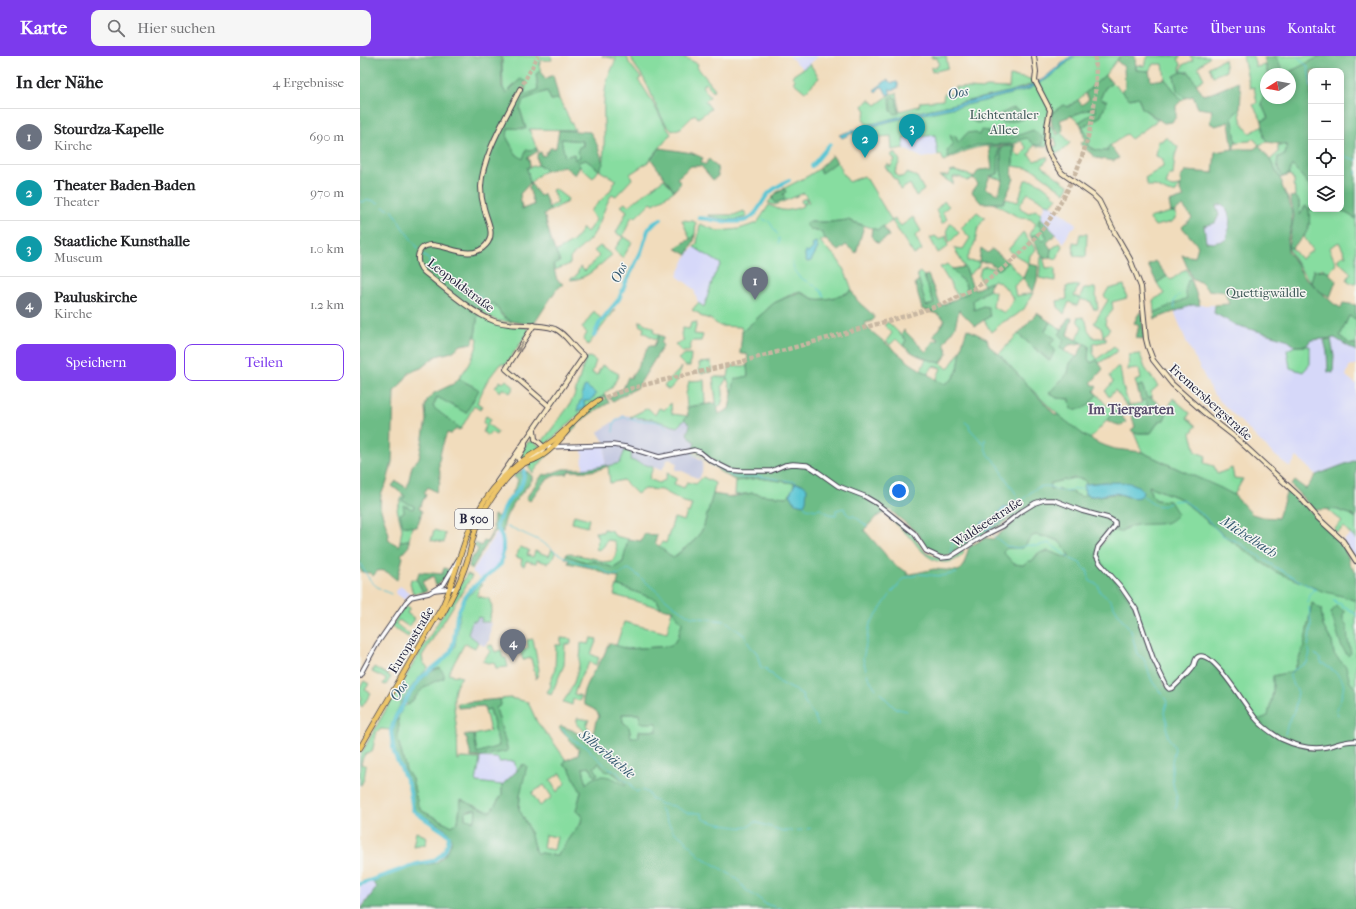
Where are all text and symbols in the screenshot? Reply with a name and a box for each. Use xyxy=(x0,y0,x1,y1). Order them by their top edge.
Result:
search box xyxy=(91,10,371,46)
text: Karte xyxy=(20,17,67,39)
icon: search xyxy=(105,17,127,39)
text: Hier suchen xyxy=(137,19,215,37)
text: Start xyxy=(1102,20,1131,37)
text: Karte xyxy=(1153,20,1188,37)
text: Über uns xyxy=(1210,20,1265,37)
text: Kontakt xyxy=(1287,20,1336,37)
north arrow xyxy=(1260,68,1296,104)
map controls xyxy=(1308,68,1344,212)
button: + xyxy=(1308,68,1344,104)
text: In der Nähe xyxy=(16,72,103,92)
text: 4 Ergebnisse xyxy=(273,75,344,90)
water label: Oos xyxy=(946,82,971,104)
button: − xyxy=(1308,104,1344,140)
park label: Lichtentaler Allee xyxy=(969,107,1039,137)
pin: 3 xyxy=(899,114,925,147)
text: Stourdza-Kapelle xyxy=(54,120,164,138)
pin: 2 xyxy=(852,125,878,158)
text: 1 xyxy=(27,129,31,144)
text: 690 m xyxy=(309,129,344,144)
text: Kirche xyxy=(54,138,92,153)
button: locate xyxy=(1308,140,1344,176)
text: Theater Baden-Baden xyxy=(54,176,195,194)
button: layers xyxy=(1308,176,1344,212)
text: 2 xyxy=(26,185,32,200)
text: 970 m xyxy=(310,185,344,200)
text: Theater xyxy=(54,194,99,209)
text: Staatliche Kunsthalle xyxy=(54,232,190,250)
text: 3 xyxy=(26,241,32,256)
text: 1.0 km xyxy=(309,241,344,256)
text: Museum xyxy=(54,250,102,265)
street label: Leopoldstraße xyxy=(425,255,498,315)
water label: Oos xyxy=(607,259,631,286)
pin: 1 xyxy=(742,267,768,300)
park label: Quettigwäldle xyxy=(1226,285,1307,300)
text: Pauluskirche xyxy=(54,288,137,306)
text: 4 xyxy=(25,297,33,312)
text: 1.2 km xyxy=(310,297,344,312)
text: Kirche xyxy=(54,306,92,321)
one-way arrow xyxy=(516,342,524,352)
button: Speichern xyxy=(16,344,176,381)
button: Teilen xyxy=(184,344,344,381)
street label: Fremersbergstraße xyxy=(1166,361,1256,444)
district label: Im Tiergarten xyxy=(1088,401,1175,418)
your location xyxy=(889,481,909,501)
street label: Waldseestraße xyxy=(948,493,1025,551)
road number: B 500 xyxy=(455,509,493,529)
water label: Michelbach xyxy=(1217,512,1280,562)
street label: Europastraße xyxy=(385,604,437,676)
pin: 4 xyxy=(500,629,526,662)
water label: Oos xyxy=(386,677,412,704)
water label: Silberbächle xyxy=(575,725,639,783)

